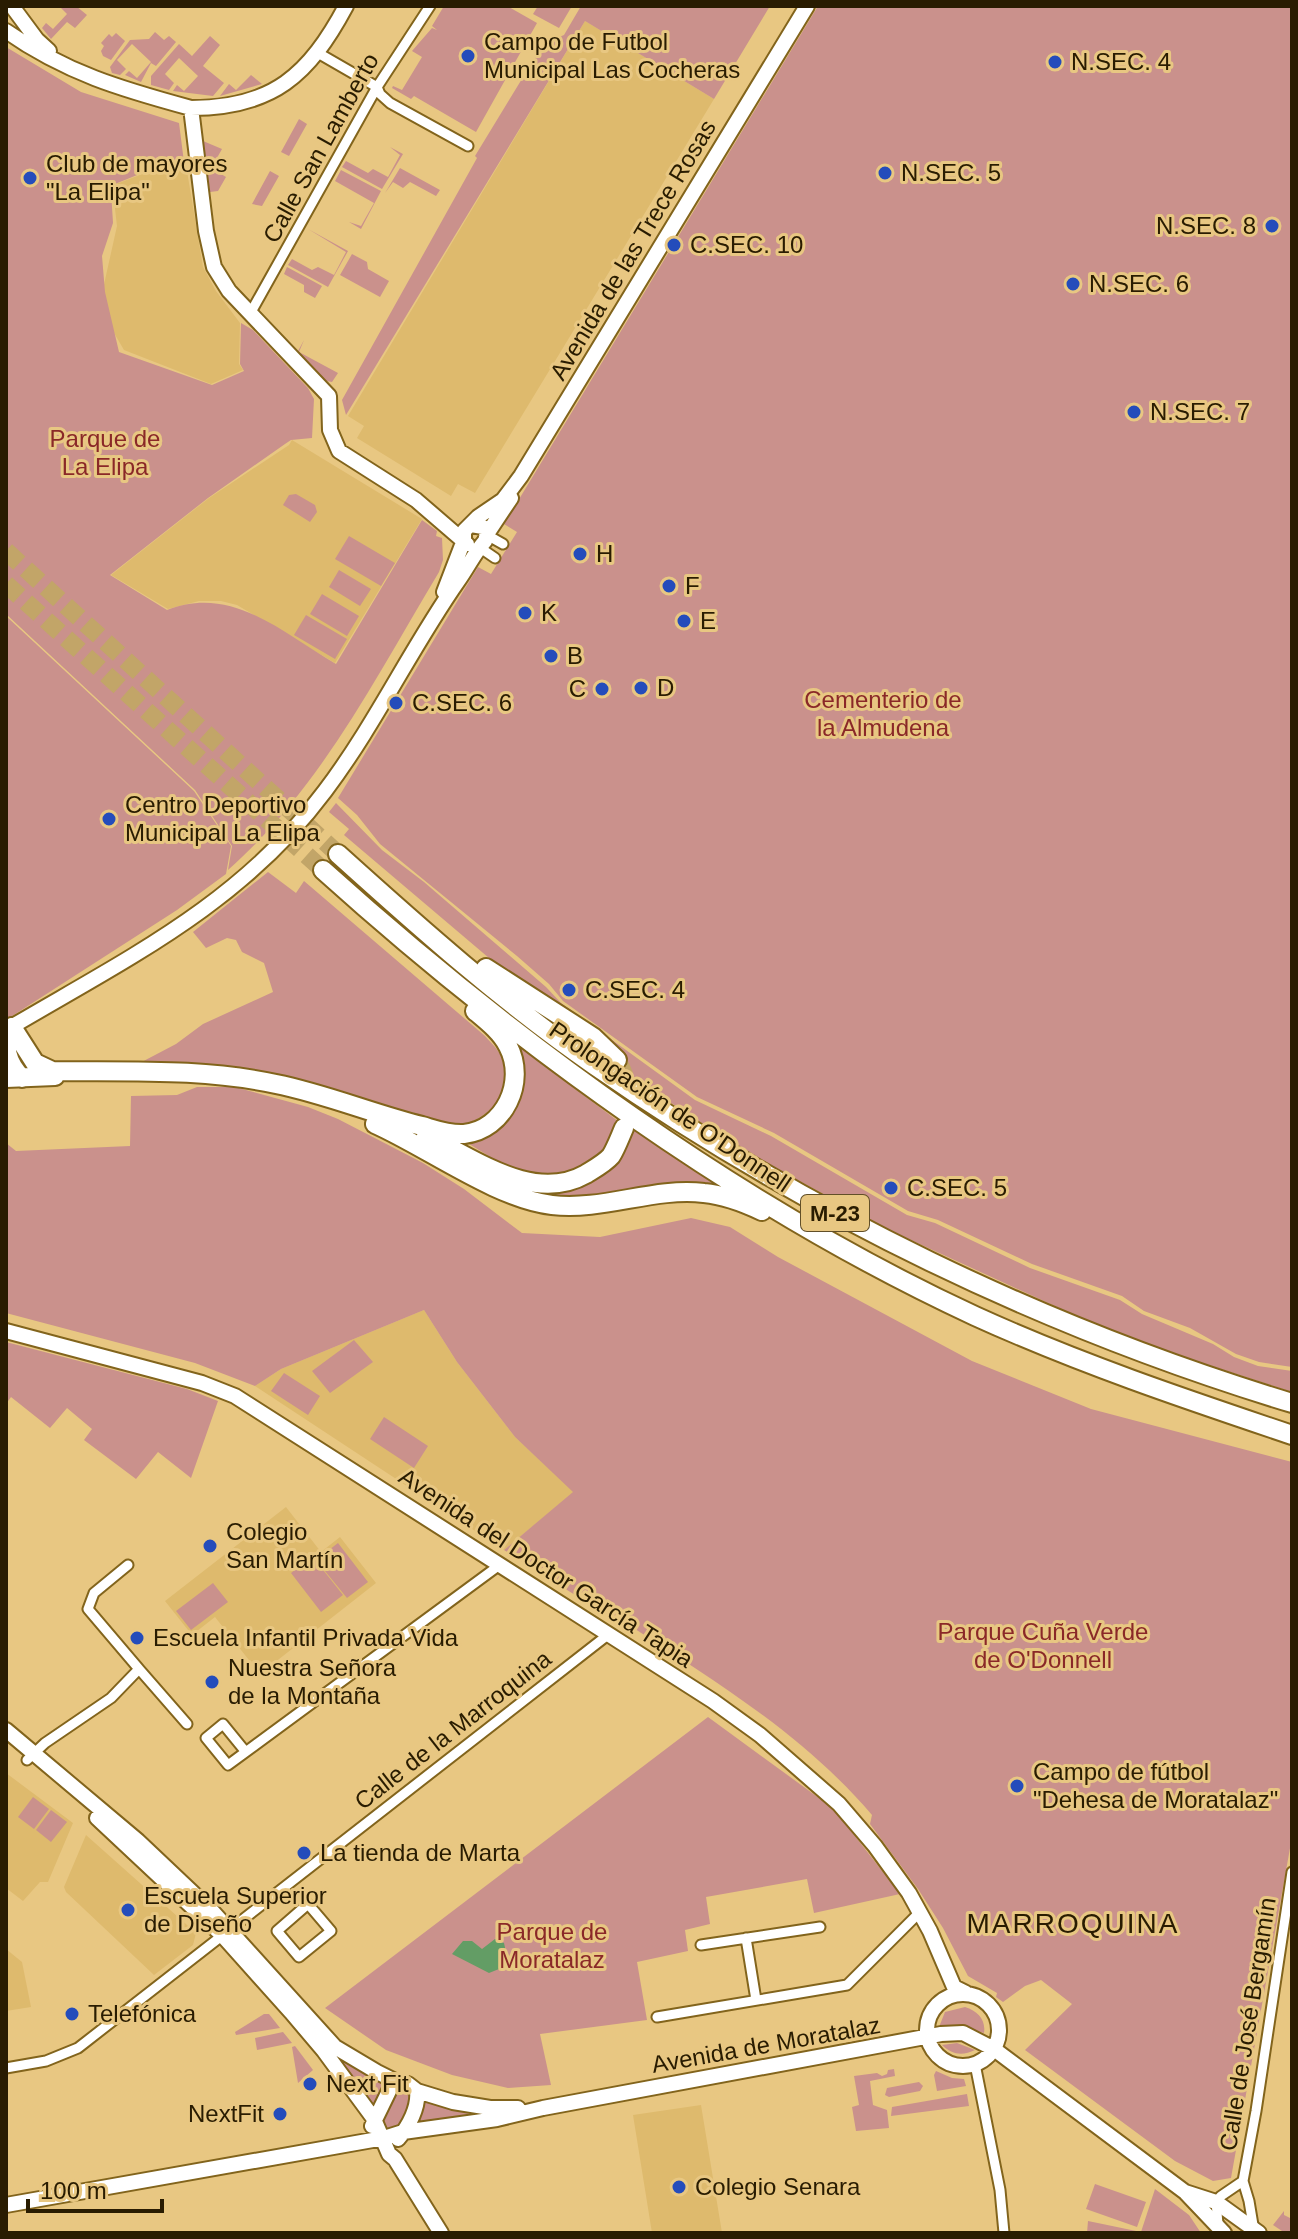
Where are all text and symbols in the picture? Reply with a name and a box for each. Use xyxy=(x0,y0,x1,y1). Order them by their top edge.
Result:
place label: Campo de Futbol Municipal Las Cocheras xyxy=(484,28,740,83)
marker: Campo de Futbol Municipal Las Cocheras xyxy=(459,47,477,65)
street label: Calle San Lamberto xyxy=(257,48,384,247)
place label: N.SEC. 4 xyxy=(1071,48,1171,75)
marker: N.SEC. 4 xyxy=(1046,53,1064,71)
street label: Avenida de las Trece Rosas xyxy=(544,115,721,385)
place label: Club de mayores "La Elipa" xyxy=(46,150,227,205)
place label: N.SEC. 5 xyxy=(901,159,1001,186)
marker: N.SEC. 5 xyxy=(876,164,894,182)
marker: Club de mayores "La Elipa" xyxy=(21,169,39,187)
place label: N.SEC. 8 xyxy=(1156,212,1256,239)
marker: N.SEC. 8 xyxy=(1263,217,1281,235)
place label: C.SEC. 10 xyxy=(690,231,803,258)
marker: C.SEC. 10 xyxy=(665,236,683,254)
place label: N.SEC. 6 xyxy=(1089,270,1189,297)
marker: N.SEC. 6 xyxy=(1064,275,1082,293)
place label: N.SEC. 7 xyxy=(1150,398,1250,425)
marker: N.SEC. 7 xyxy=(1125,403,1143,421)
park label: Parque de La Elipa xyxy=(50,425,160,480)
place label: H xyxy=(596,540,613,567)
marker: H xyxy=(571,545,589,563)
place label: F xyxy=(685,572,700,599)
marker: F xyxy=(660,577,678,595)
place label: K xyxy=(541,599,557,626)
marker: K xyxy=(516,604,534,622)
place label: E xyxy=(700,607,716,634)
marker: E xyxy=(675,612,693,630)
place label: B xyxy=(567,642,583,669)
marker: B xyxy=(542,647,560,665)
place label: D xyxy=(657,674,674,701)
place label: C xyxy=(569,675,586,702)
marker: D xyxy=(632,679,650,697)
marker: C xyxy=(593,680,611,698)
park label: Cementerio de la Almudena xyxy=(804,686,962,741)
place label: C.SEC. 6 xyxy=(412,689,512,716)
marker: C.SEC. 6 xyxy=(387,694,405,712)
place label: Centro Deportivo Municipal La Elipa xyxy=(125,791,320,846)
marker: Centro Deportivo Municipal La Elipa xyxy=(100,810,118,828)
place label: C.SEC. 4 xyxy=(585,976,685,1003)
marker: C.SEC. 4 xyxy=(560,981,578,999)
street label: Prolongación de O'Donnell xyxy=(545,1016,796,1197)
place label: C.SEC. 5 xyxy=(907,1174,1007,1201)
marker: C.SEC. 5 xyxy=(882,1179,900,1197)
road number: M-23 xyxy=(801,1195,869,1231)
street label: Avenida del Doctor García Tapia xyxy=(394,1462,699,1673)
place label: Colegio San Martín xyxy=(226,1518,343,1573)
marker: Colegio San Martín xyxy=(201,1537,219,1555)
park label: Parque Cuña Verde de O'Donnell xyxy=(938,1618,1148,1673)
place label: Escuela Infantil Privada Vida xyxy=(153,1624,459,1651)
marker: Escuela Infantil Privada Vida xyxy=(128,1629,146,1647)
street label: Calle de la Marroquina xyxy=(349,1644,557,1815)
place label: Nuestra Señora de la Montaña xyxy=(228,1654,397,1709)
marker: Nuestra Señora de la Montaña xyxy=(203,1673,221,1691)
place label: Campo de fútbol "Dehesa de Moratalaz" xyxy=(1033,1758,1278,1813)
marker: Campo de fútbol "Dehesa de Moratalaz" xyxy=(1008,1777,1026,1795)
place label: La tienda de Marta xyxy=(320,1839,521,1866)
marker: La tienda de Marta xyxy=(295,1844,313,1862)
place label: Escuela Superior de Diseño xyxy=(144,1882,327,1937)
street label: Calle de José Bergamín xyxy=(1214,1895,1281,2153)
marker: Escuela Superior de Diseño xyxy=(119,1901,137,1919)
district label: MARROQUINA xyxy=(967,1908,1179,1939)
park label: Parque de Moratalaz xyxy=(497,1918,607,1973)
place label: Telefónica xyxy=(88,2000,197,2027)
marker: Telefónica xyxy=(63,2005,81,2023)
street label: Avenida de Moratalaz xyxy=(649,2011,882,2078)
place label: Next Fit xyxy=(326,2070,409,2097)
marker: Next Fit xyxy=(301,2075,319,2093)
place label: NextFit xyxy=(188,2100,264,2127)
marker: NextFit xyxy=(271,2105,289,2123)
scale bar xyxy=(28,2163,162,2213)
place label: Colegio Senara xyxy=(695,2173,861,2200)
text: 100 m xyxy=(40,2177,107,2204)
marker: Colegio Senara xyxy=(670,2178,688,2196)

